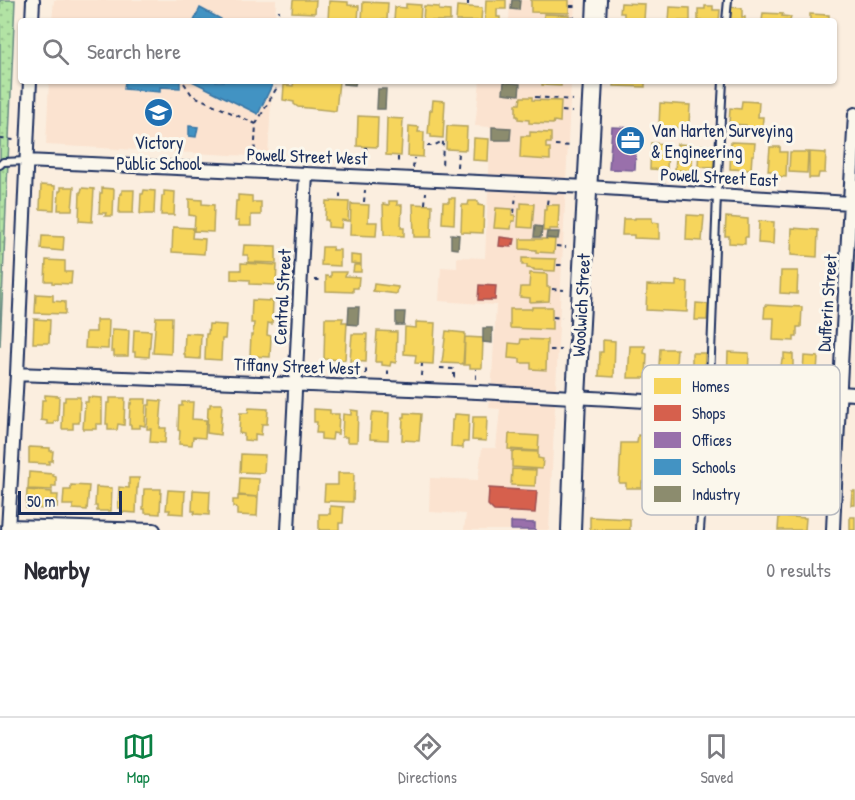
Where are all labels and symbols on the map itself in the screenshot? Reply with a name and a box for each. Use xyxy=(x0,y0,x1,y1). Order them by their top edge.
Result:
school or university icon: Victory Public School xyxy=(143,97,175,129)
place label: Van Harten Surveying & Engineering xyxy=(651,118,793,164)
office icon: Van Harten Surveying & Engineering xyxy=(614,124,646,156)
place label: Victory Public School xyxy=(116,130,202,176)
street label: Powell Street West xyxy=(246,141,369,171)
street label: Powell Street East xyxy=(660,161,779,193)
street label: Central Street xyxy=(267,248,297,346)
street label: Woolwich Street xyxy=(566,252,596,357)
street label: Dufferin Street xyxy=(811,253,843,353)
street label: Tiffany Street West xyxy=(233,351,361,381)
legend xyxy=(642,365,840,515)
text: Homes xyxy=(692,375,729,397)
text: Shops xyxy=(692,402,726,424)
text: Offices xyxy=(692,429,732,451)
text: Schools xyxy=(692,456,736,478)
text: Industry xyxy=(692,483,740,505)
scale bar xyxy=(18,488,122,516)

